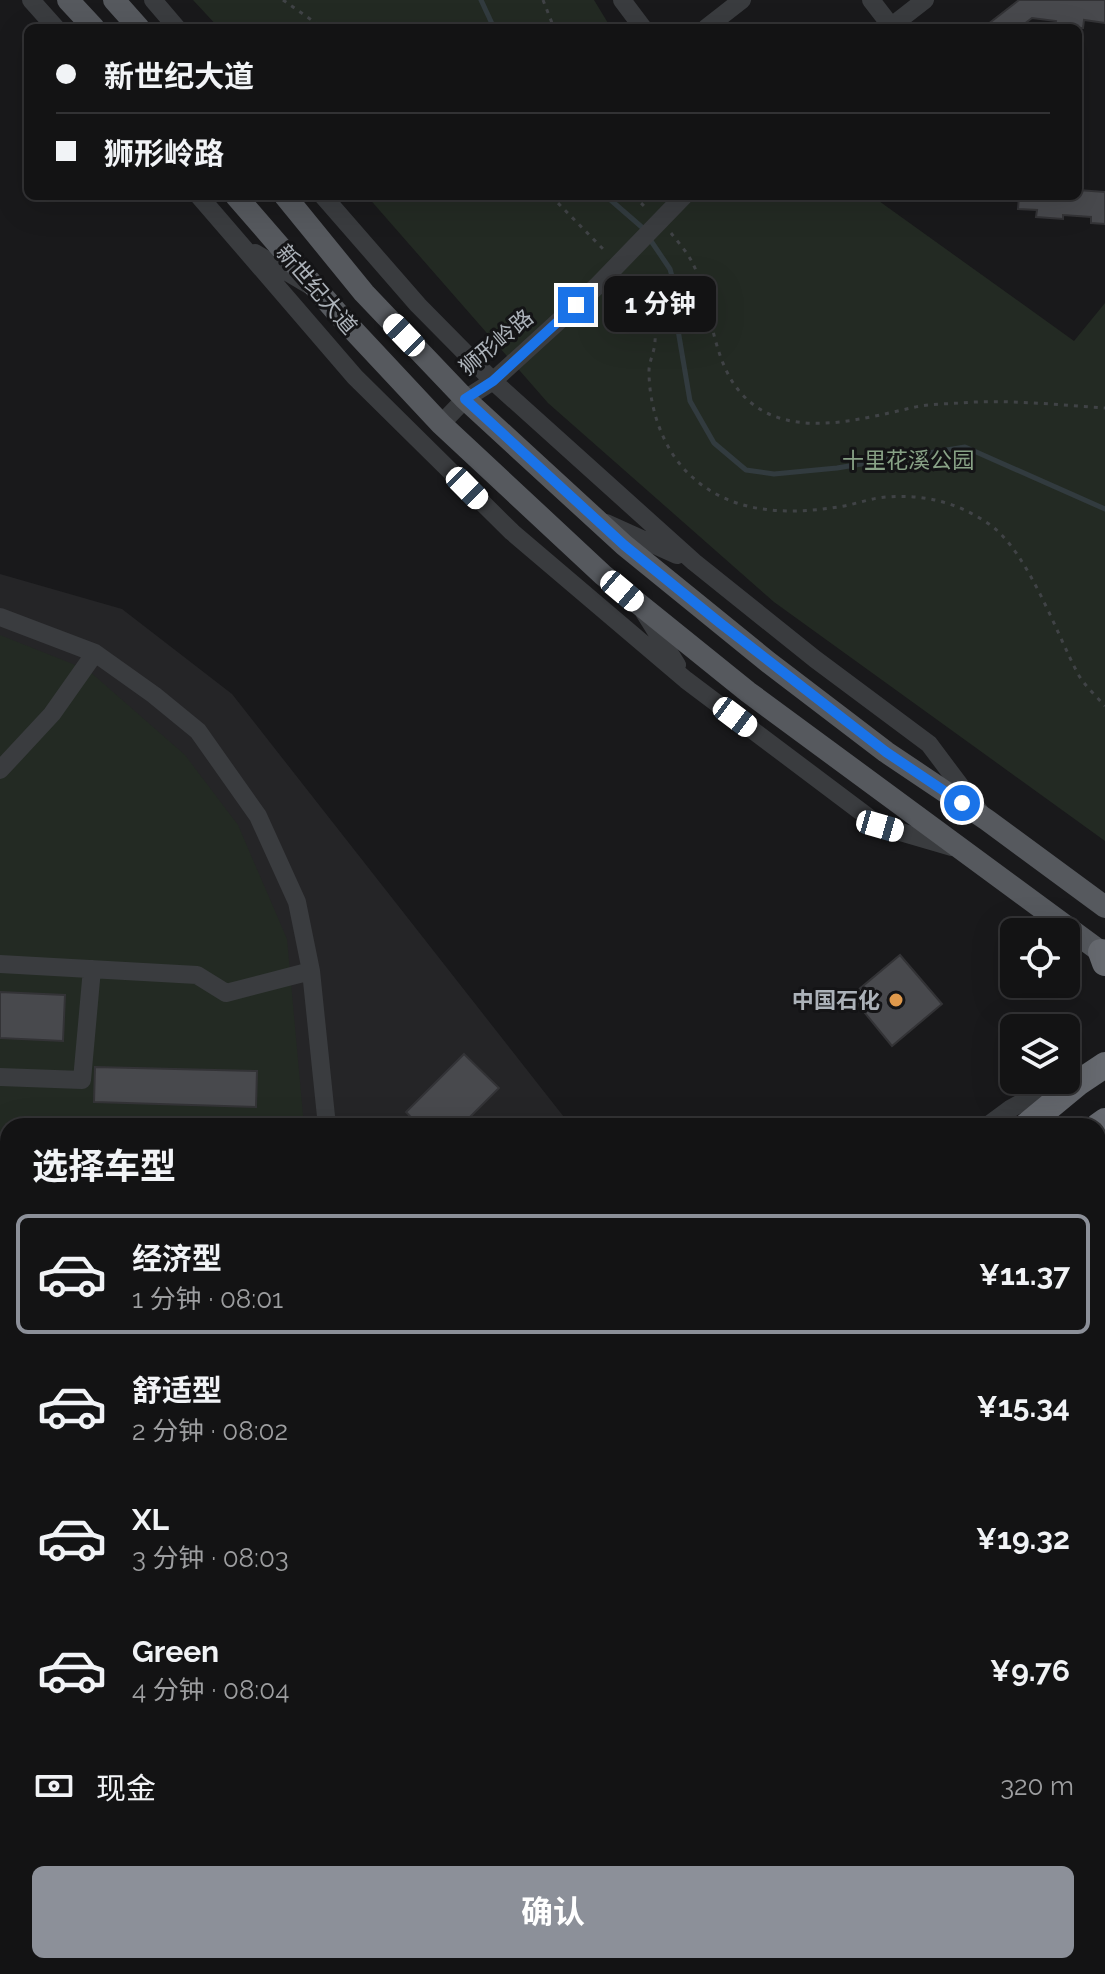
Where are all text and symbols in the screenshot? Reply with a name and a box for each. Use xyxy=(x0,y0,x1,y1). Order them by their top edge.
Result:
text: 新世纪大道 xyxy=(104,59,254,94)
text: 狮形岭路 xyxy=(104,136,224,171)
street label: 新世纪大道 xyxy=(271,239,363,339)
callout: 1 分钟 xyxy=(604,277,716,333)
route end xyxy=(558,287,594,323)
text: 1 分钟 xyxy=(624,289,696,319)
street label: 狮形岭路 xyxy=(454,304,538,380)
car xyxy=(379,309,429,361)
park label: 十里花溪公园 xyxy=(842,447,974,473)
car xyxy=(442,463,492,513)
car xyxy=(596,566,648,616)
car xyxy=(709,693,761,741)
route start xyxy=(944,785,980,821)
car xyxy=(854,808,906,844)
map controls xyxy=(1000,918,1080,1094)
button: locate xyxy=(1000,918,1080,998)
place label: 中国石化 xyxy=(792,987,880,1013)
marker: 中国石化 xyxy=(887,991,905,1009)
button: layers xyxy=(1000,1014,1080,1094)
text: 选择车型 xyxy=(32,1145,176,1187)
icon: car xyxy=(36,1238,108,1310)
text: 经济型 xyxy=(132,1241,222,1276)
text: ¥11.37 xyxy=(979,1257,1070,1292)
text: 1 分钟 · 08:01 xyxy=(132,1284,283,1314)
icon: car xyxy=(36,1370,108,1442)
text: 舒适型 xyxy=(132,1373,222,1408)
text: ¥15.34 xyxy=(977,1389,1070,1424)
text: 2 分钟 · 08:02 xyxy=(132,1416,288,1446)
icon: car xyxy=(36,1502,108,1574)
text: XL xyxy=(132,1502,169,1537)
text: ¥19.32 xyxy=(976,1521,1070,1556)
text: 3 分钟 · 08:03 xyxy=(132,1543,289,1573)
icon: car xyxy=(36,1634,108,1706)
text: Green xyxy=(132,1634,219,1669)
text: ¥9.76 xyxy=(990,1653,1070,1688)
text: 4 分钟 · 08:04 xyxy=(132,1675,289,1705)
icon: cash xyxy=(32,1764,76,1808)
text: 现金 xyxy=(96,1771,156,1806)
text: 320 m xyxy=(1000,1771,1074,1801)
button: 确认 xyxy=(32,1866,1074,1958)

